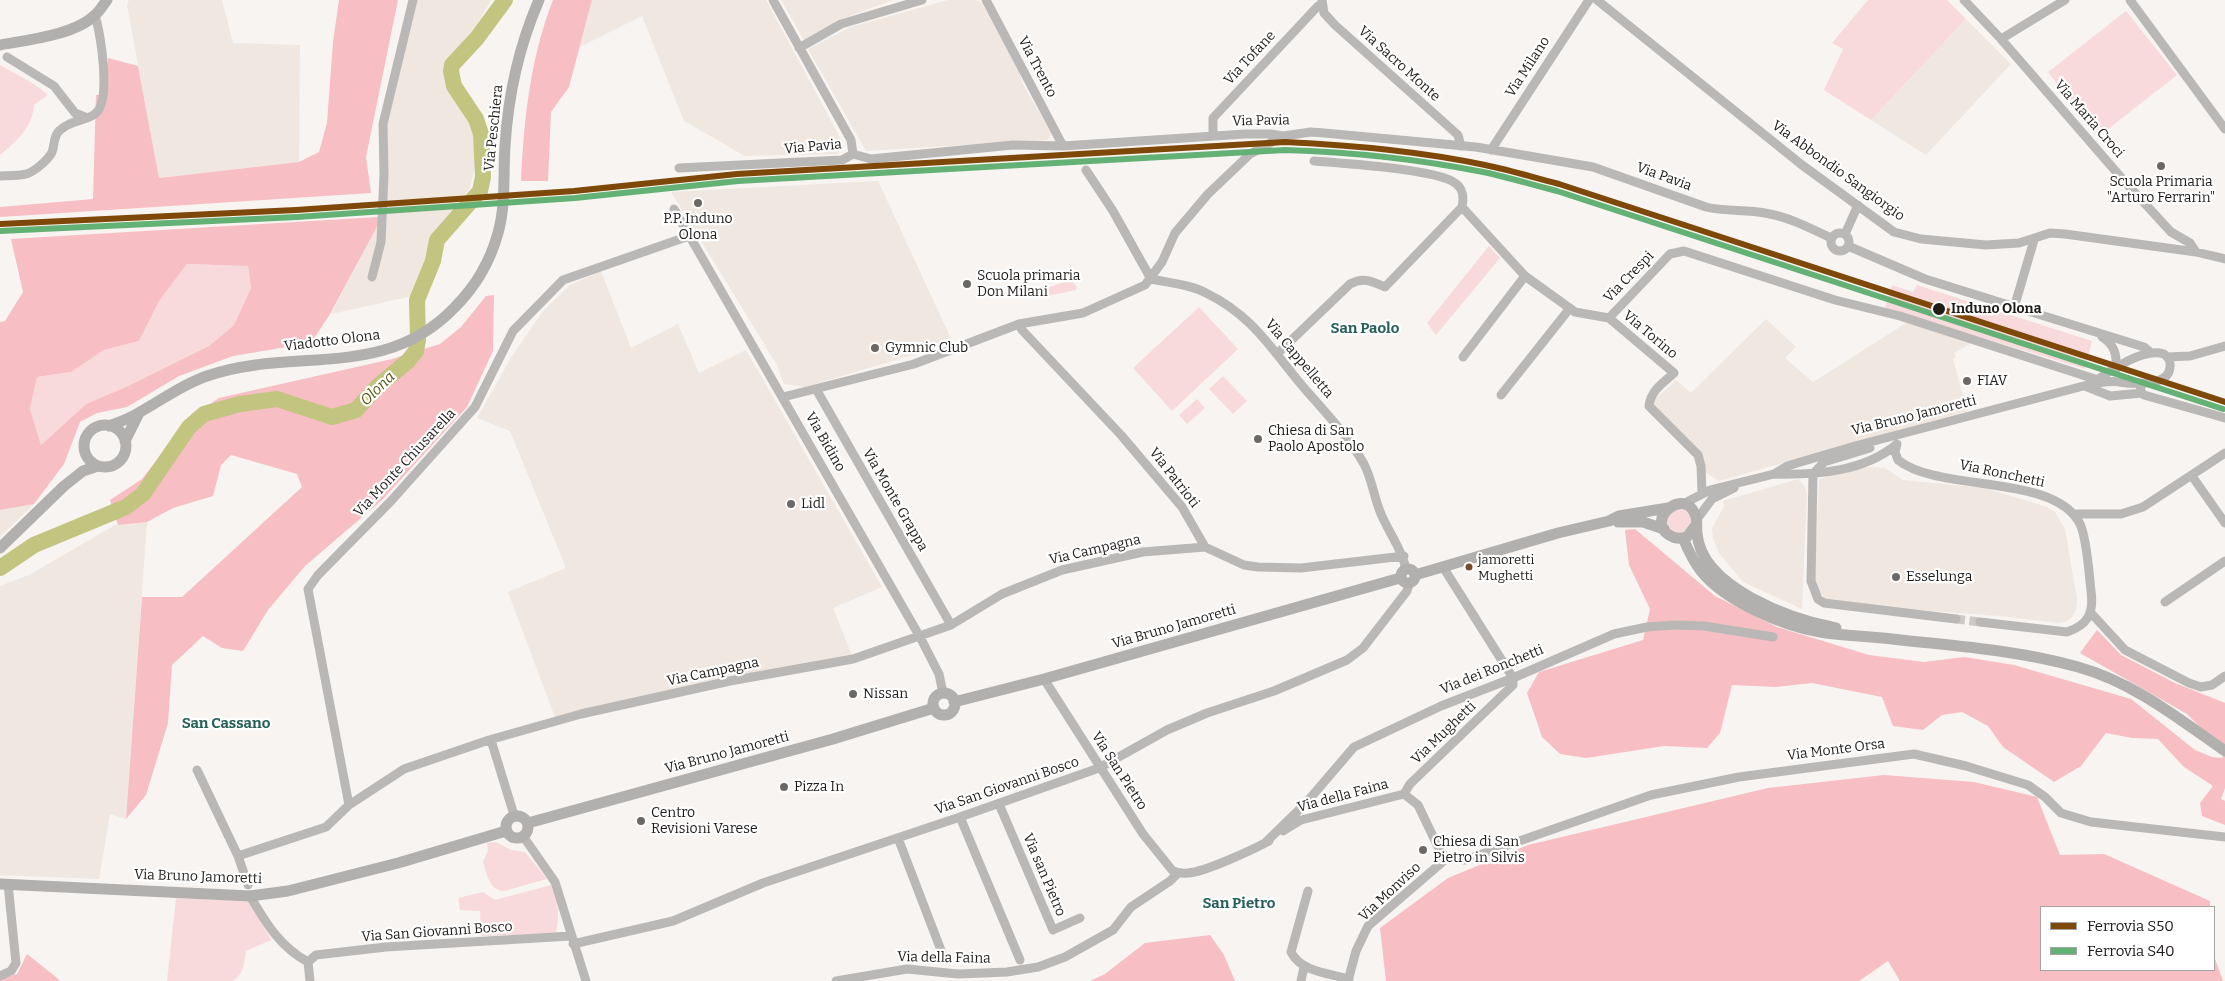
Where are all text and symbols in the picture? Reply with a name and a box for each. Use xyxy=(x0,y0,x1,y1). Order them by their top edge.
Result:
street label: Via Sacro Monte xyxy=(1354,23,1444,105)
street label: Via Tofane xyxy=(1221,27,1279,89)
street label: Via Trento xyxy=(1014,34,1060,100)
street label: Via Milano xyxy=(1502,34,1554,100)
street label: Via Maria Croci xyxy=(2051,77,2127,161)
street label: Via Peschiera xyxy=(481,84,507,172)
street label: Via Pavia xyxy=(1232,112,1290,130)
street label: Via Abbondio Sangiorgio xyxy=(1768,117,1908,225)
street label: Via Pavia xyxy=(784,136,842,158)
street label: Via Pavia xyxy=(1634,159,1694,195)
marker: Scuola Primaria "Arturo Ferrarin" xyxy=(2155,160,2167,172)
place label: Scuola Primaria "Arturo Ferrarin" xyxy=(2107,174,2215,206)
marker: P.P. Induno Olona xyxy=(692,197,704,209)
place label: P.P. Induno Olona xyxy=(663,211,733,243)
street label: Via Crespi xyxy=(1600,248,1658,306)
place label: Scuola primaria Don Milani xyxy=(977,268,1080,300)
marker: Scuola primaria Don Milani xyxy=(961,278,973,290)
marker: Induno Olona xyxy=(1931,301,1947,317)
place label: Induno Olona xyxy=(1951,301,2041,317)
street label: Via Torino xyxy=(1619,307,1681,363)
street label: Via Cappelletta xyxy=(1261,316,1337,402)
district label: San Paolo xyxy=(1331,320,1399,338)
street label: Viadotto Olona xyxy=(283,327,381,355)
place label: Gymnic Club xyxy=(885,340,968,356)
marker: Gymnic Club xyxy=(869,342,881,354)
water label: Olona xyxy=(357,368,399,410)
place label: FIAV xyxy=(1977,373,2007,389)
marker: FIAV xyxy=(1961,375,1973,387)
street label: Via Bruno Jamoretti xyxy=(1850,392,1978,440)
street label: Via Monte Chiusarella xyxy=(351,405,459,521)
street label: Via Bidino xyxy=(801,409,849,475)
place label: Chiesa di San Paolo Apostolo xyxy=(1268,423,1364,456)
marker: Chiesa di San Paolo Apostolo xyxy=(1252,433,1264,445)
street label: Via Patrioti xyxy=(1145,445,1203,511)
street label: Via Monte Grappa xyxy=(859,446,931,554)
street label: Via Ronchetti xyxy=(1958,457,2046,491)
place label: Lidl xyxy=(801,496,825,512)
marker: Lidl xyxy=(785,498,797,510)
street label: Via Campagna xyxy=(1048,531,1142,569)
place label: jamoretti Mughetti xyxy=(1478,552,1534,583)
marker: jamoretti Mughetti xyxy=(1464,562,1474,572)
place label: Esselunga xyxy=(1906,569,1972,585)
marker: Esselunga xyxy=(1890,571,1902,583)
street label: Via Bruno Jamoretti xyxy=(1110,601,1238,653)
street label: Via dei Ronchetti xyxy=(1438,642,1546,698)
street label: Via Campagna xyxy=(666,654,760,690)
place label: Nissan xyxy=(863,686,908,702)
marker: Nissan xyxy=(847,688,859,700)
street label: Via Mughetti xyxy=(1408,698,1480,768)
district label: San Cassano xyxy=(182,715,270,733)
street label: Via Bruno Jamoretti xyxy=(663,728,791,778)
street label: Via San Pietro xyxy=(1087,729,1151,813)
street label: Via Monte Orsa xyxy=(1786,736,1886,764)
street label: Via San Giovanni Bosco xyxy=(933,753,1081,819)
street label: Via della Faina xyxy=(1296,776,1390,816)
place label: Pizza In xyxy=(794,779,844,795)
marker: Pizza In xyxy=(778,781,790,793)
place label: Centro Revisioni Varese xyxy=(651,805,758,838)
marker: Centro Revisioni Varese xyxy=(635,815,647,827)
street label: Via san Pietro xyxy=(1019,831,1069,919)
place label: Chiesa di San Pietro in Silvis xyxy=(1433,834,1525,866)
marker: Chiesa di San Pietro in Silvis xyxy=(1417,844,1429,856)
street label: Via Monviso xyxy=(1356,859,1424,925)
street label: Via Bruno Jamoretti xyxy=(134,866,262,888)
district label: San Pietro xyxy=(1203,895,1275,913)
legend xyxy=(2040,906,2215,971)
text: Ferrovia S50 xyxy=(2087,917,2174,935)
street label: Via San Giovanni Bosco xyxy=(361,918,513,946)
text: Ferrovia S40 xyxy=(2087,942,2175,960)
street label: Via della Faina xyxy=(897,949,991,967)

